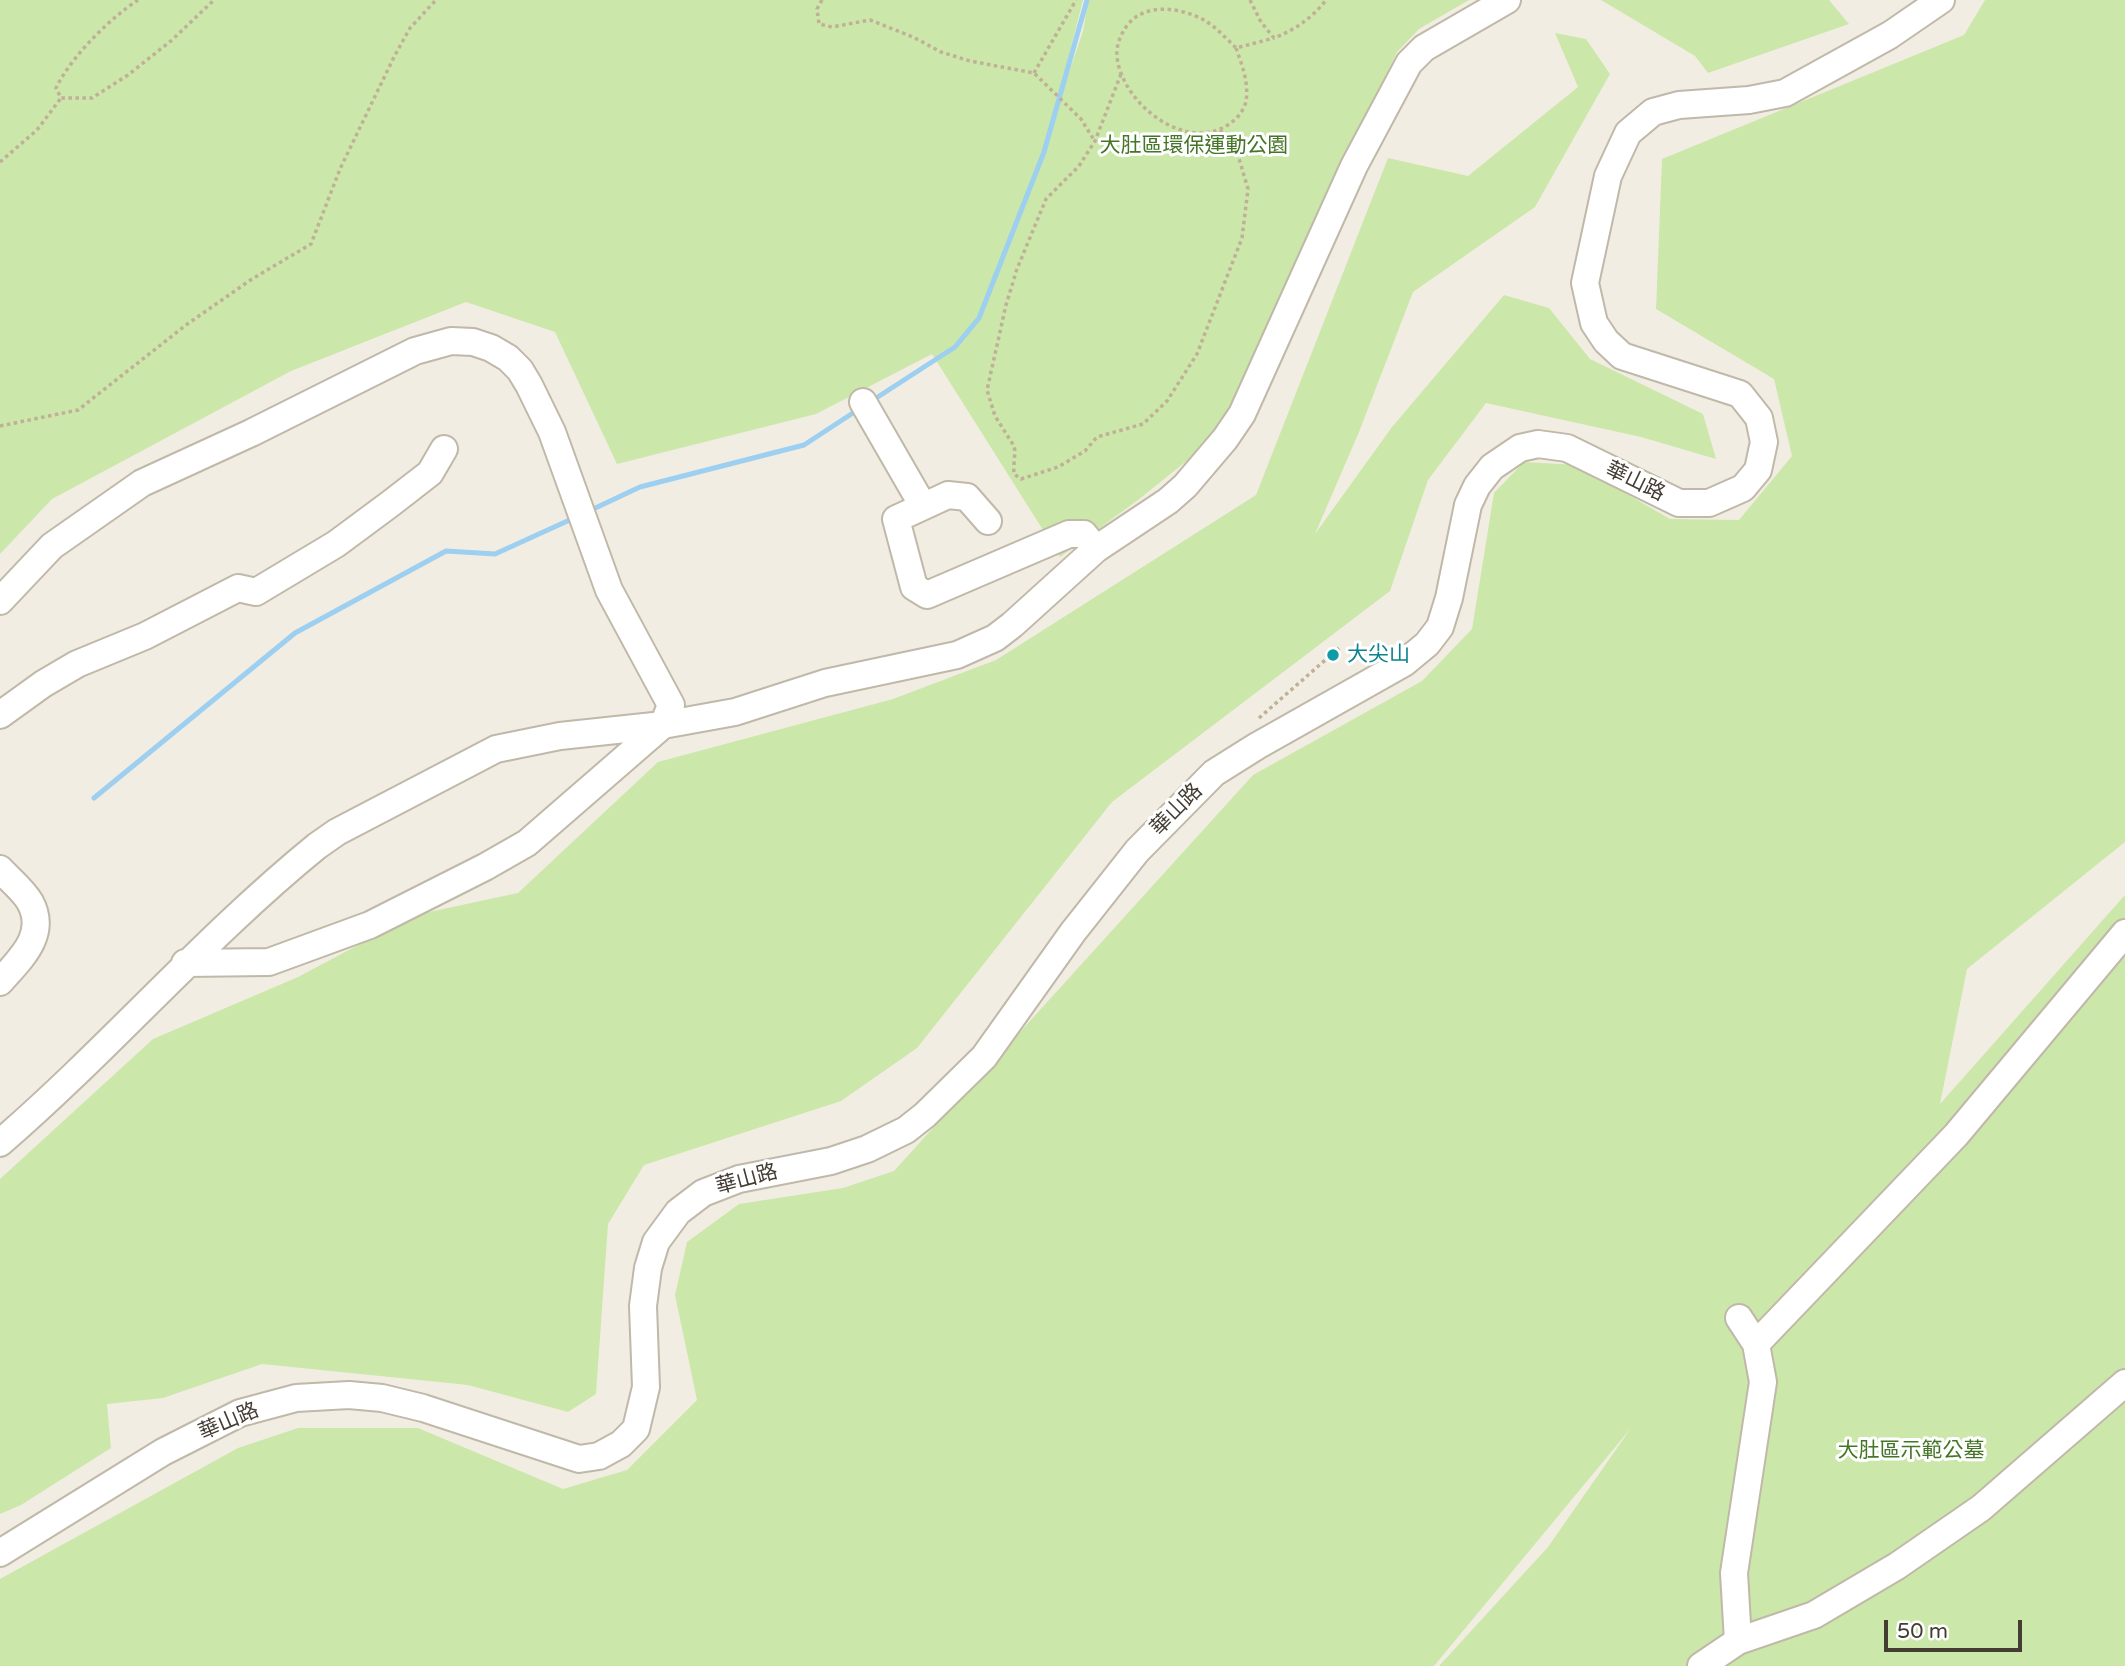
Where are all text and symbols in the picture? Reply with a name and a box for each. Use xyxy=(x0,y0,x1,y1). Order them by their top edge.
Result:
park label: 大肚區環保運動公園 xyxy=(1100,133,1288,159)
street label: 華山路 xyxy=(1601,457,1669,507)
place label: 大尖山 xyxy=(1347,642,1410,668)
marker: 大尖山 xyxy=(1325,647,1341,663)
street label: 華山路 xyxy=(1146,779,1208,841)
street label: 華山路 xyxy=(713,1160,781,1200)
street label: 華山路 xyxy=(195,1398,263,1446)
park label: 大肚區示範公墓 xyxy=(1838,1438,1984,1464)
scale bar xyxy=(1887,1606,2025,1650)
text: 50 m xyxy=(1897,1619,1948,1644)

